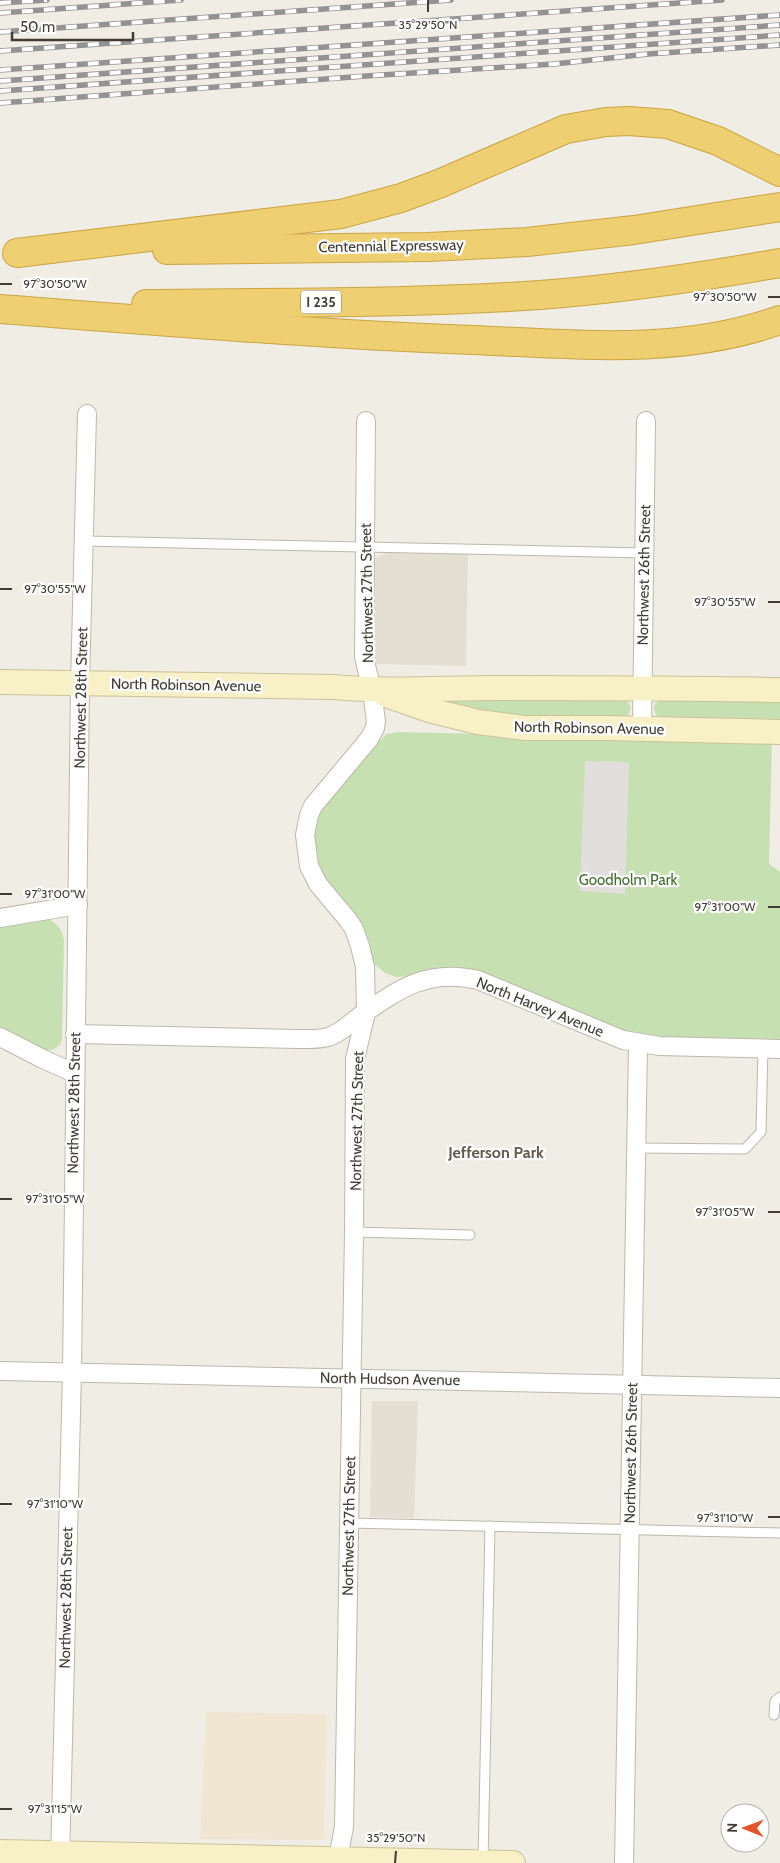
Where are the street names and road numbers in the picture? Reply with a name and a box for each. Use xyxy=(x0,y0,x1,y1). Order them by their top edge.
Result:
street label: Centennial Expressway xyxy=(318,236,464,256)
road number: I 235 xyxy=(301,290,341,314)
street label: Northwest 26th Street xyxy=(634,504,654,646)
street label: Northwest 27th Street xyxy=(357,523,377,663)
street label: Northwest 28th Street xyxy=(71,627,91,769)
street label: North Robinson Avenue xyxy=(111,675,262,695)
street label: North Robinson Avenue xyxy=(514,718,665,738)
street label: North Harvey Avenue xyxy=(474,973,607,1041)
street label: Northwest 28th Street xyxy=(64,1032,84,1174)
street label: Northwest 27th Street xyxy=(347,1051,367,1191)
street label: North Hudson Avenue xyxy=(320,1369,461,1389)
street label: Northwest 26th Street xyxy=(621,1382,641,1524)
street label: Northwest 27th Street xyxy=(339,1456,359,1596)
street label: Northwest 28th Street xyxy=(56,1527,76,1669)

